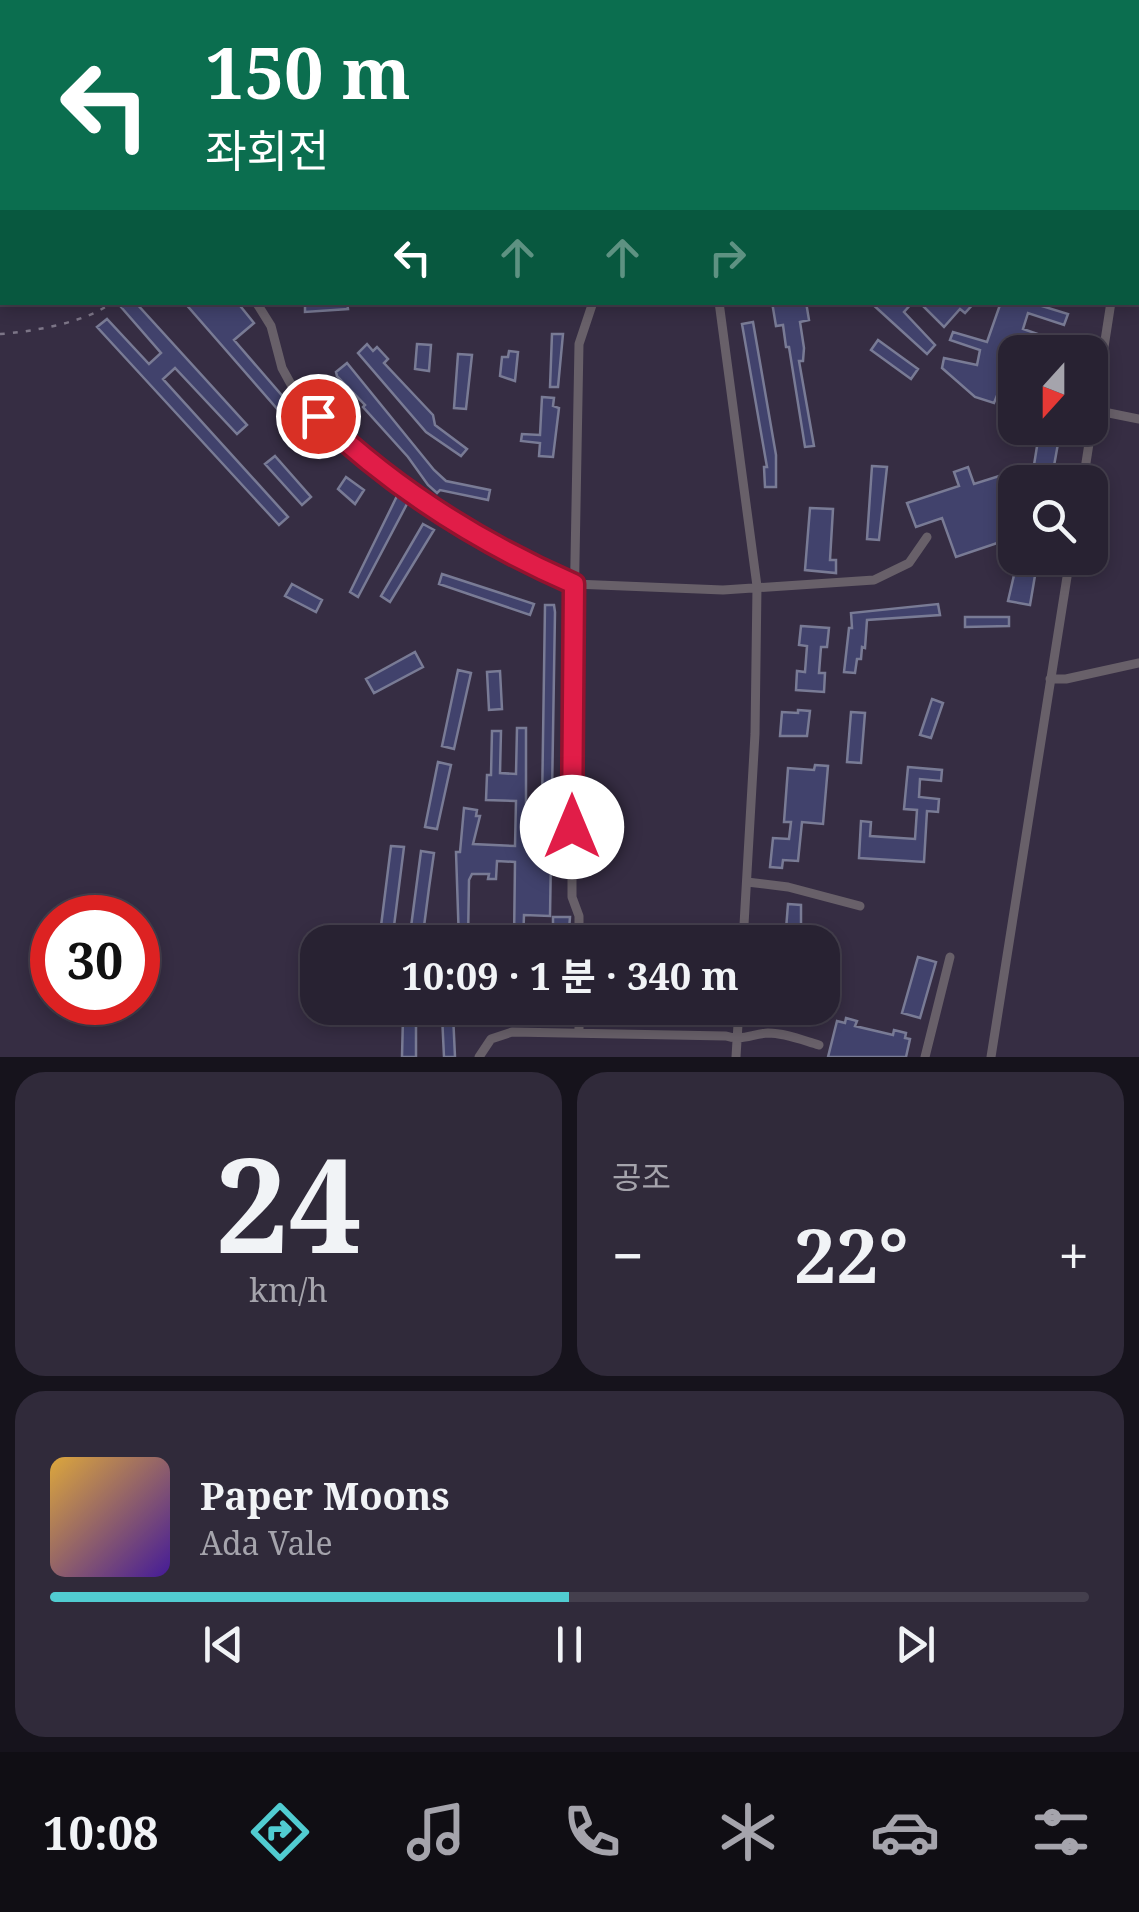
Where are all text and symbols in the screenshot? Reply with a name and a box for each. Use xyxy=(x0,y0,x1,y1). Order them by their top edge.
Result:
text: 150 m xyxy=(205,24,411,120)
icon: left xyxy=(40,40,170,170)
text: 좌회전 xyxy=(205,119,329,180)
icon: left xyxy=(385,230,440,285)
icon: ahead xyxy=(490,230,545,285)
icon: ahead xyxy=(595,230,650,285)
icon: right xyxy=(700,230,755,285)
north arrow xyxy=(998,335,1108,445)
map controls xyxy=(998,335,1108,575)
pin xyxy=(276,374,361,459)
icon: arrive xyxy=(291,389,346,444)
button: search xyxy=(998,465,1108,575)
position arrow xyxy=(520,775,624,879)
speed limit sign: 30 xyxy=(30,895,160,1025)
text: 10:09 · 1 분 · 340 m xyxy=(401,949,739,1001)
text: 24 xyxy=(215,1114,362,1291)
text: 공조 xyxy=(612,1155,671,1198)
text: 22° xyxy=(794,1203,908,1305)
text: − xyxy=(612,1217,644,1292)
text: + xyxy=(1058,1217,1089,1292)
text: km/h xyxy=(249,1268,328,1311)
text: Paper Moons xyxy=(200,1469,450,1521)
text: Ada Vale xyxy=(200,1521,333,1564)
icon: previous xyxy=(196,1617,251,1672)
icon: pause xyxy=(542,1617,597,1672)
icon: next xyxy=(888,1617,943,1672)
icon: directions xyxy=(245,1797,315,1867)
icon: music xyxy=(401,1797,471,1867)
icon: phone xyxy=(557,1797,627,1867)
icon: climate xyxy=(713,1797,783,1867)
icon: car xyxy=(870,1797,940,1867)
icon: filters xyxy=(1026,1797,1096,1867)
text: 10:08 xyxy=(43,1802,159,1863)

